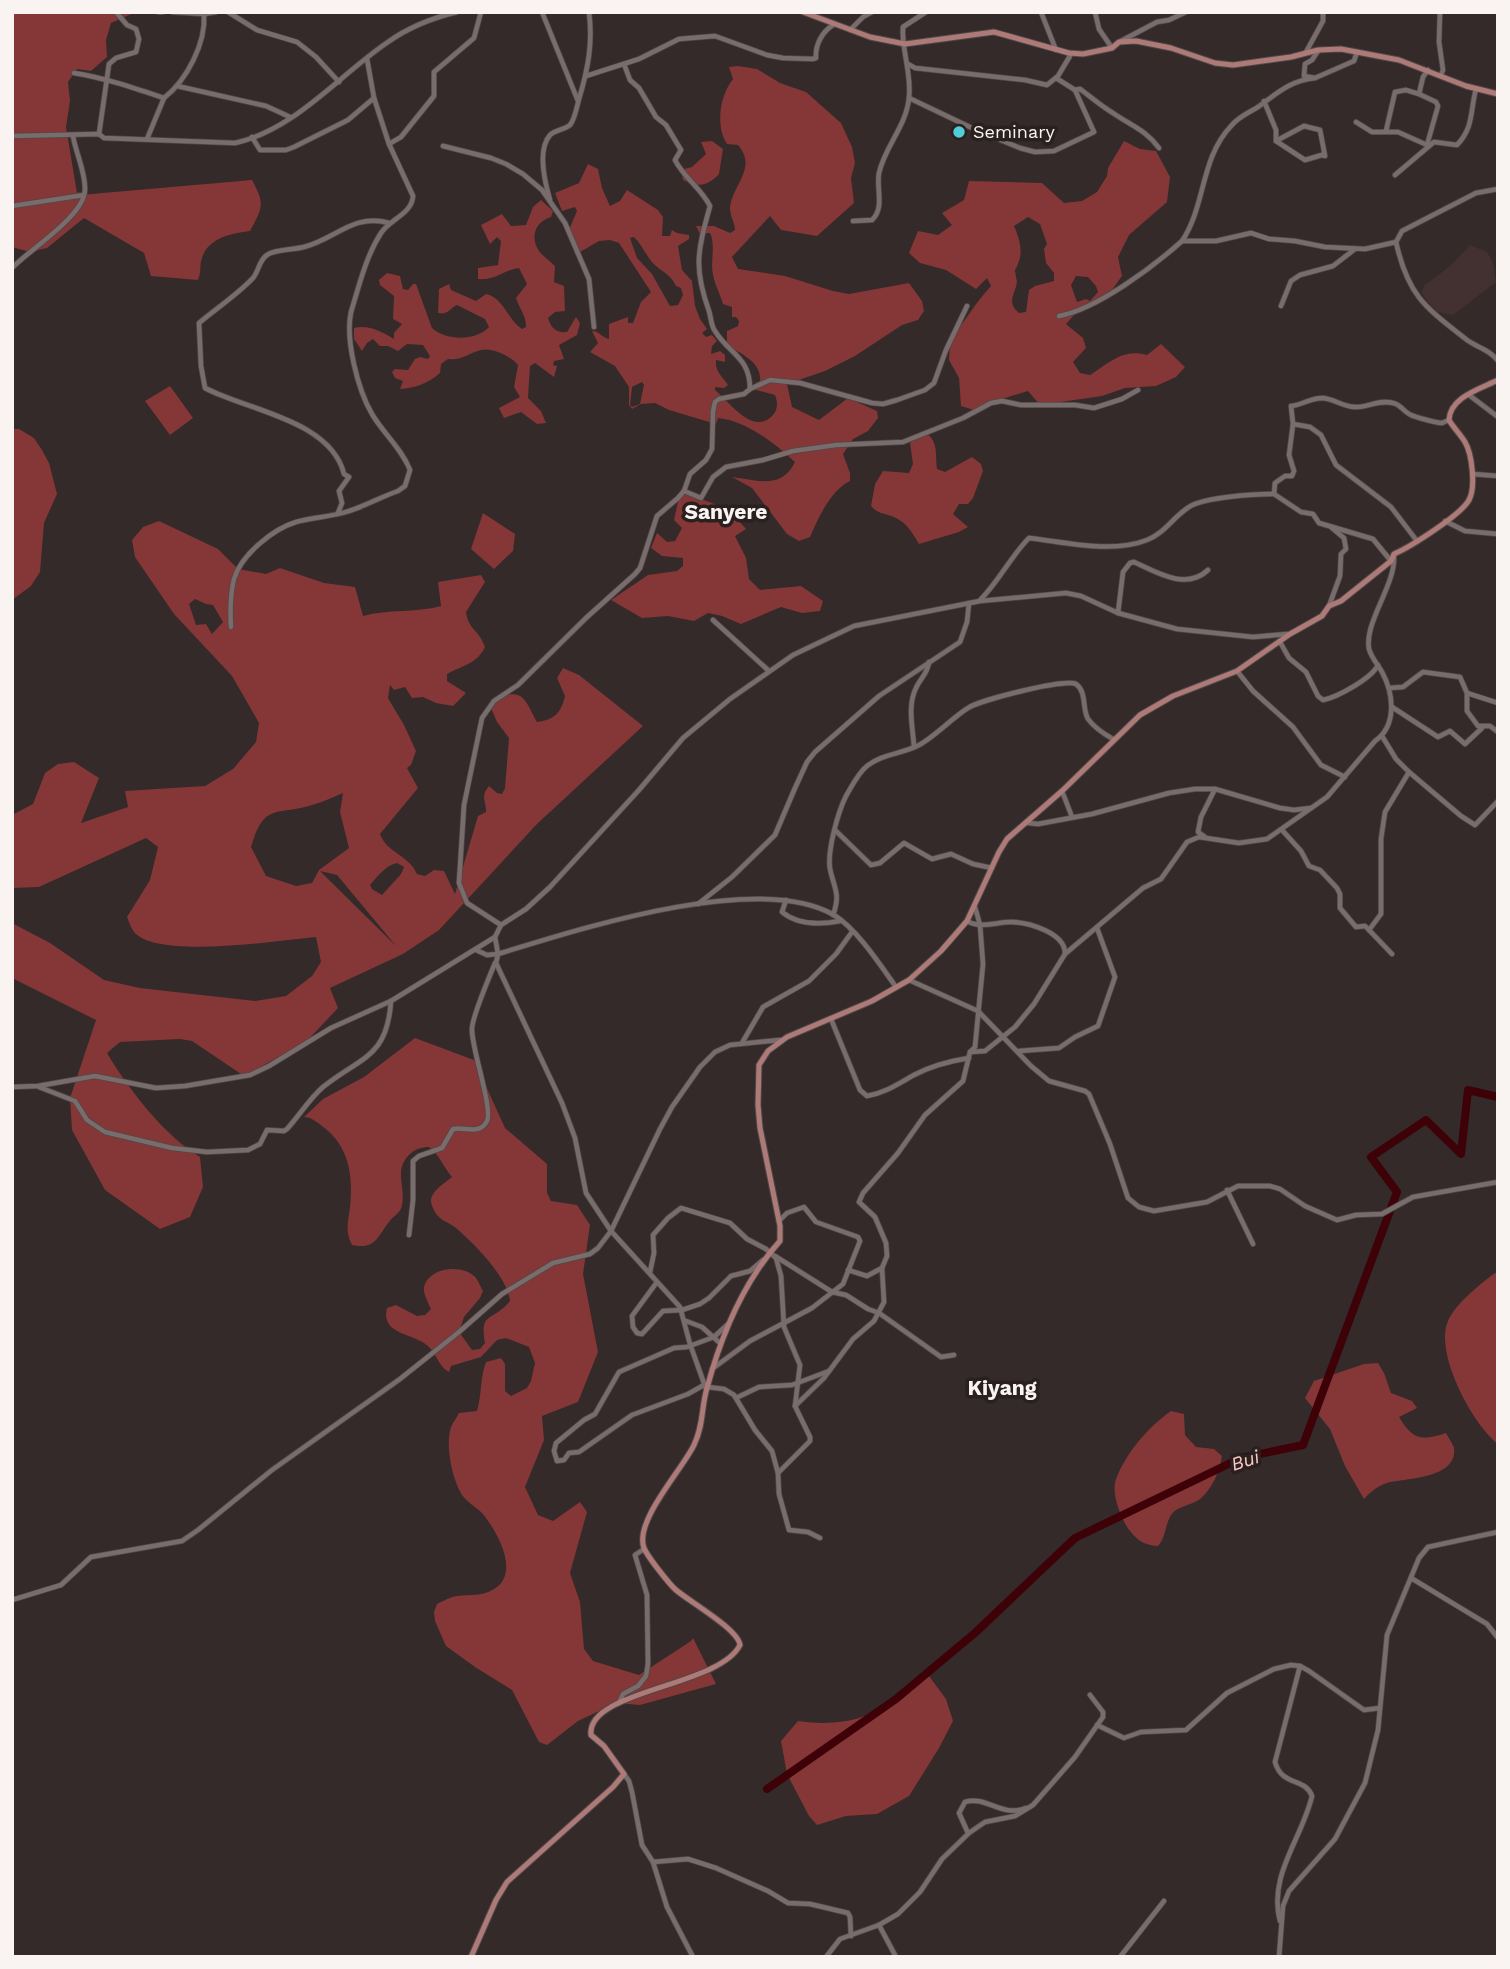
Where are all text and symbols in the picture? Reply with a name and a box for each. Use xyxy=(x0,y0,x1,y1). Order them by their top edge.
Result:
place label: Seminary xyxy=(973,121,1056,142)
marker: Seminary xyxy=(951,124,967,140)
district label: Sanyere xyxy=(684,499,768,524)
district label: Kiyang xyxy=(967,1375,1037,1400)
water label: Bui xyxy=(1228,1445,1263,1476)

